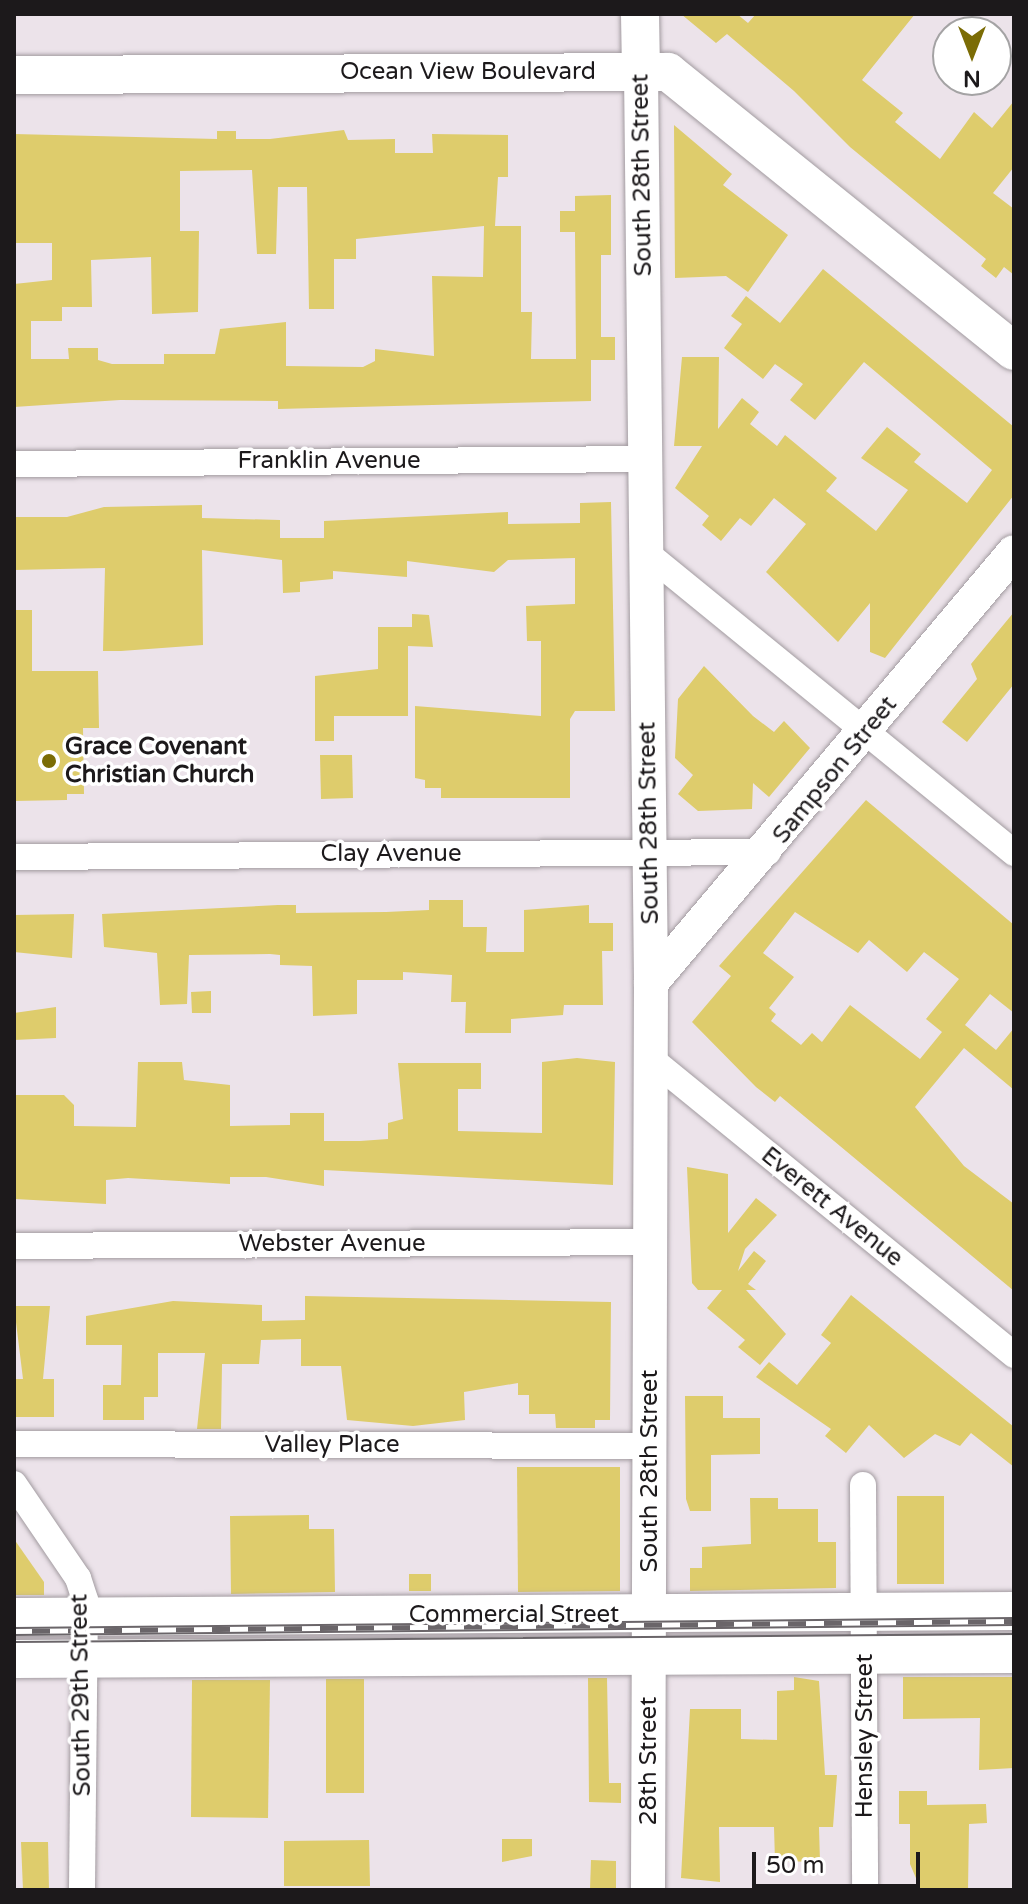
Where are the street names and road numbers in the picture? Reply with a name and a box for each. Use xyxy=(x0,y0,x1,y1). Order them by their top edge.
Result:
street label: Ocean View Boulevard xyxy=(340,58,596,86)
street label: South 28th Street xyxy=(626,73,658,277)
street label: Franklin Avenue xyxy=(237,447,421,475)
street label: Sampson Street xyxy=(767,691,903,849)
street label: South 28th Street xyxy=(633,721,665,925)
street label: Clay Avenue xyxy=(321,840,461,868)
street label: Everett Avenue xyxy=(755,1141,909,1273)
street label: Webster Avenue xyxy=(238,1230,426,1258)
street label: South 28th Street xyxy=(636,1370,664,1572)
street label: Valley Place xyxy=(264,1431,400,1459)
street label: South 29th Street xyxy=(65,1593,97,1797)
street label: Commercial Street xyxy=(409,1601,619,1629)
street label: Hensley Street xyxy=(851,1654,879,1818)
street label: 28th Street xyxy=(635,1697,663,1825)

